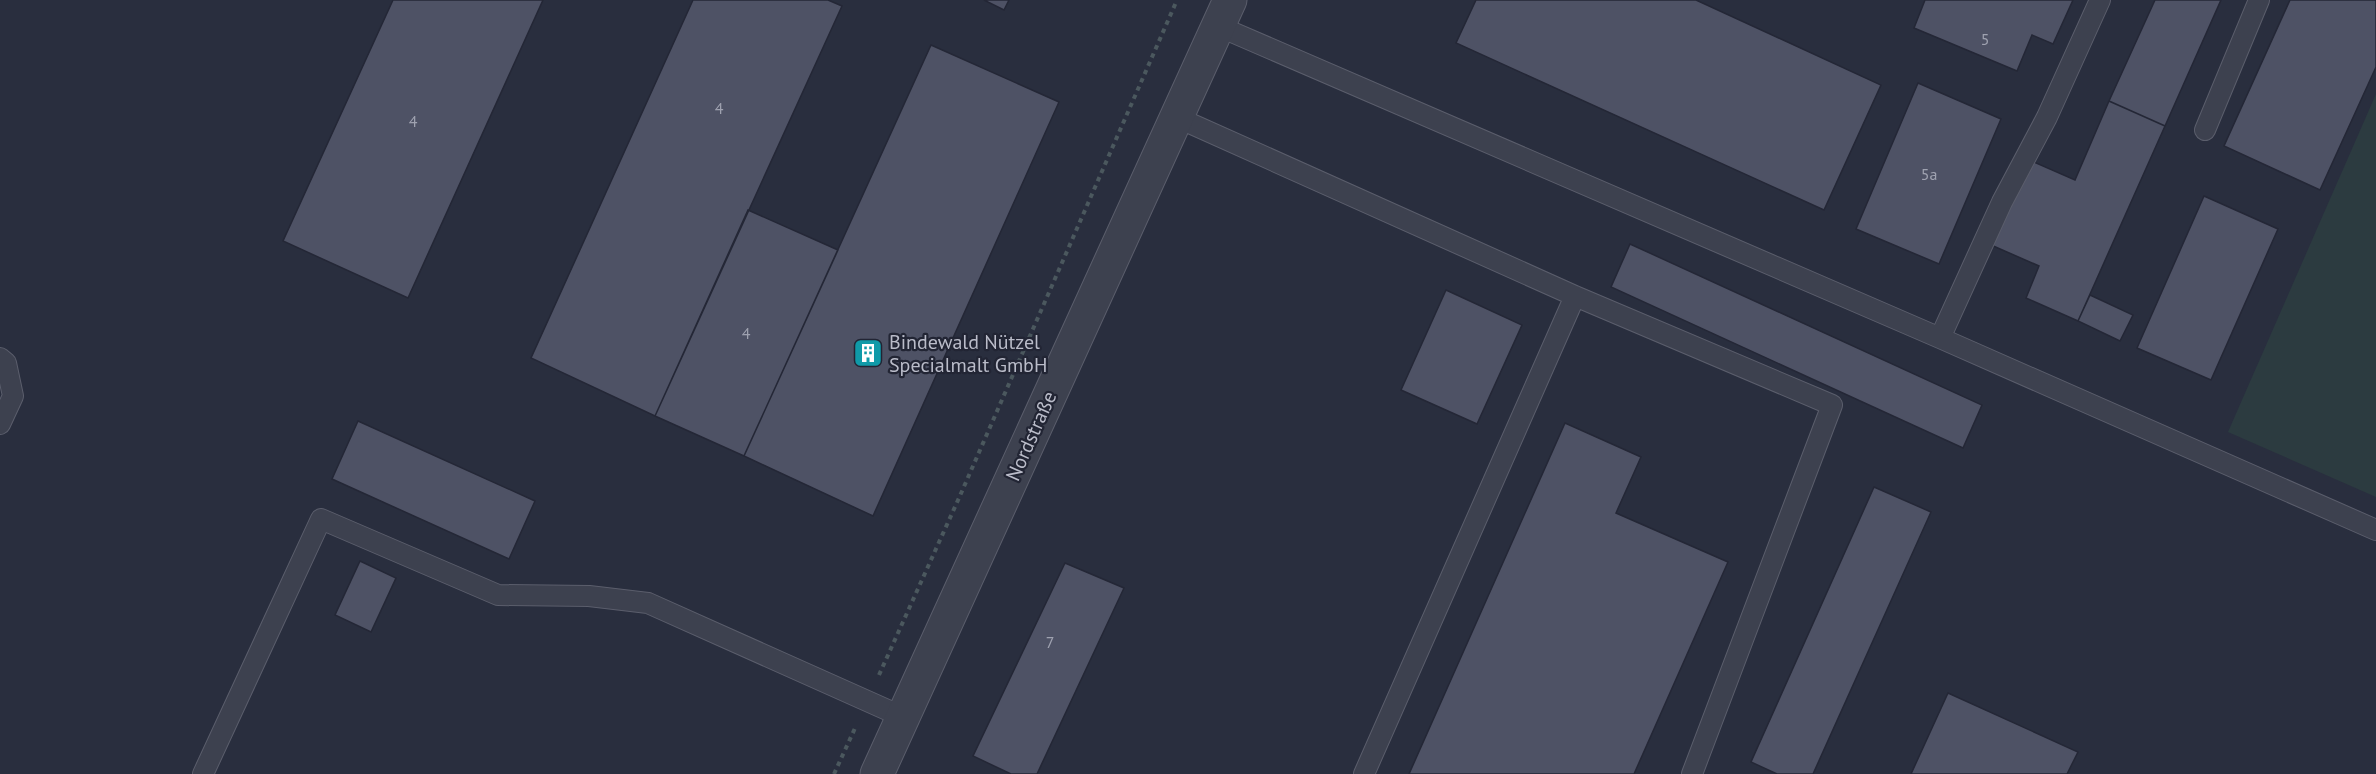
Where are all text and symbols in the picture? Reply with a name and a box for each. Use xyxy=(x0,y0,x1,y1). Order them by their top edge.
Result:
house number: 5 xyxy=(1981,29,1989,49)
house number: 4 xyxy=(715,98,724,118)
house number: 4 xyxy=(409,111,418,131)
house number: 5a xyxy=(1921,164,1937,184)
house number: 4 xyxy=(742,323,751,343)
place label: Bindewald Nützel Specialmalt GmbH xyxy=(889,329,1047,378)
building icon: Bindewald Nützel Specialmalt GmbH xyxy=(852,337,884,369)
street label: Nordstraße xyxy=(1000,387,1062,485)
house number: 7 xyxy=(1046,632,1054,652)

